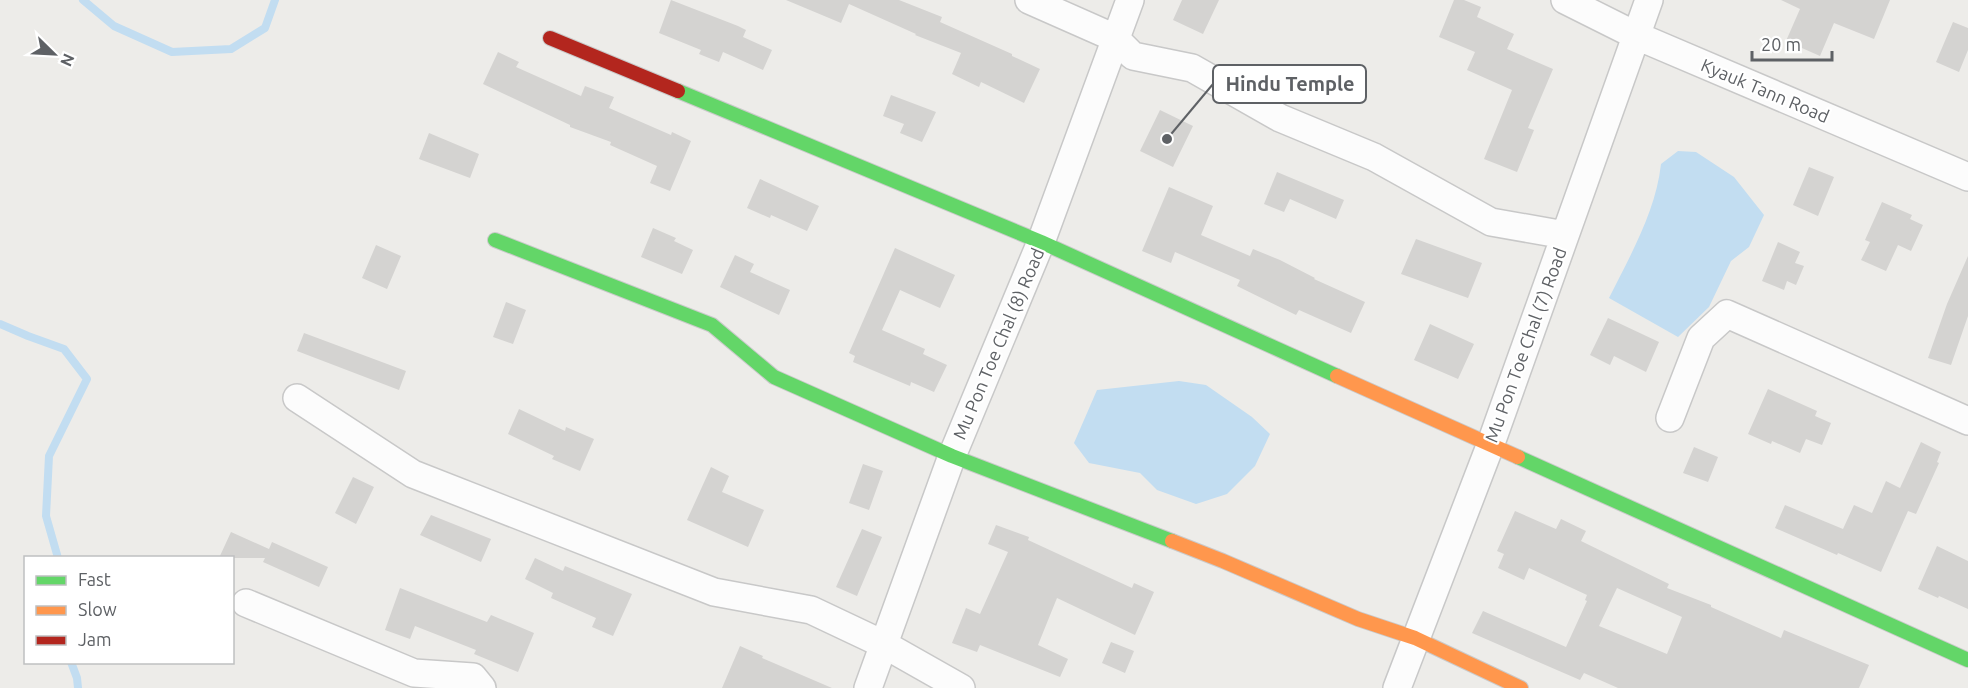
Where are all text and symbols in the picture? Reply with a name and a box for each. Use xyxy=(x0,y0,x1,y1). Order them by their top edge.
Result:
north arrow xyxy=(24,24,84,84)
scale bar xyxy=(1752,24,1832,62)
text: 20 m xyxy=(1761,34,1801,54)
text: N xyxy=(57,51,78,69)
street label: Kyauk Tann Road xyxy=(1698,54,1832,126)
callout: Hindu Temple xyxy=(1213,65,1366,103)
text: Hindu Temple xyxy=(1225,72,1355,95)
street label: Mu Pon Toe Chal (8) Road xyxy=(949,245,1048,443)
street label: Mu Pon Toe Chal (7) Road xyxy=(1480,245,1571,445)
legend xyxy=(24,556,234,664)
text: Fast xyxy=(78,569,111,589)
text: Slow xyxy=(78,599,117,619)
text: Jam xyxy=(78,629,112,649)

